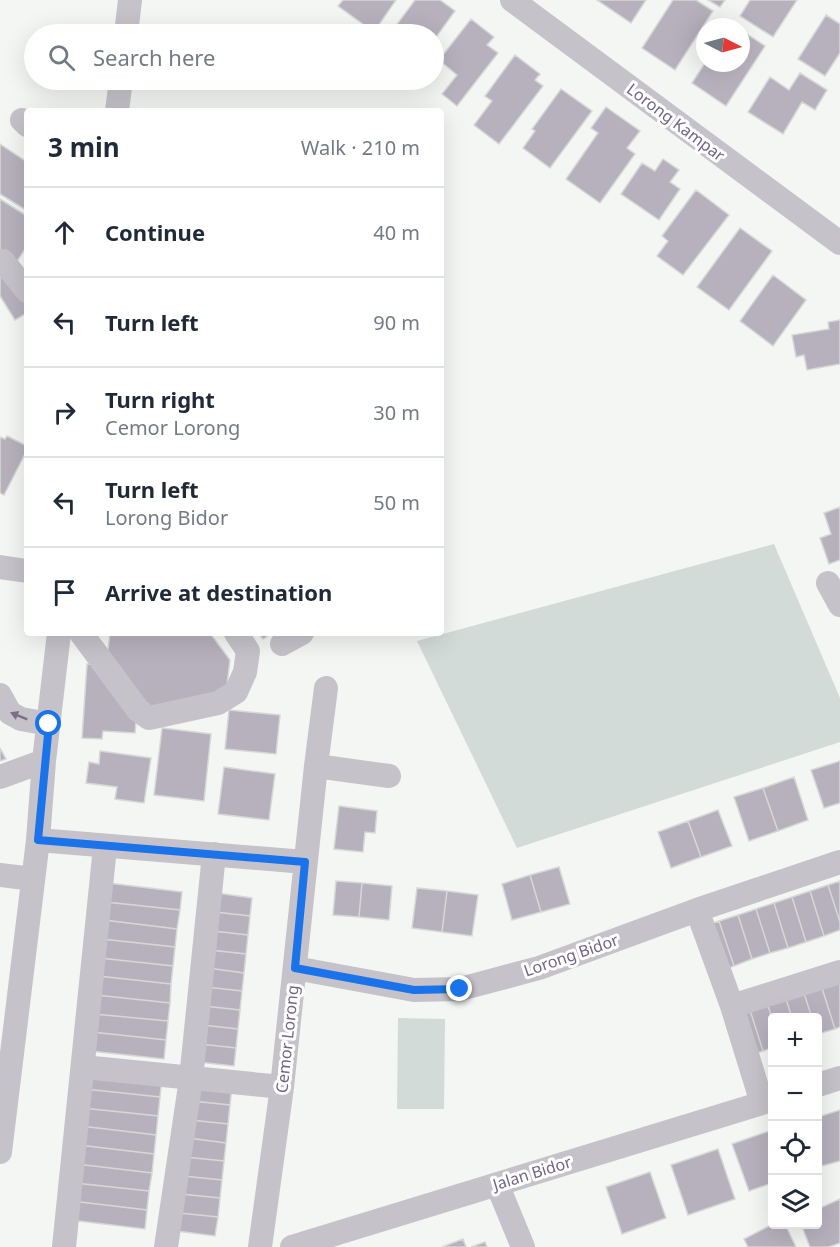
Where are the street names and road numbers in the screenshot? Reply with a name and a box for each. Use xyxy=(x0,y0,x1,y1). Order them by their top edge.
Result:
street label: Lorong Kampar xyxy=(623,78,730,166)
street label: Lorong Bidor xyxy=(521,928,622,981)
street label: Cemor Lorong xyxy=(270,984,304,1094)
street label: Jalan Bidor xyxy=(488,1151,574,1196)

